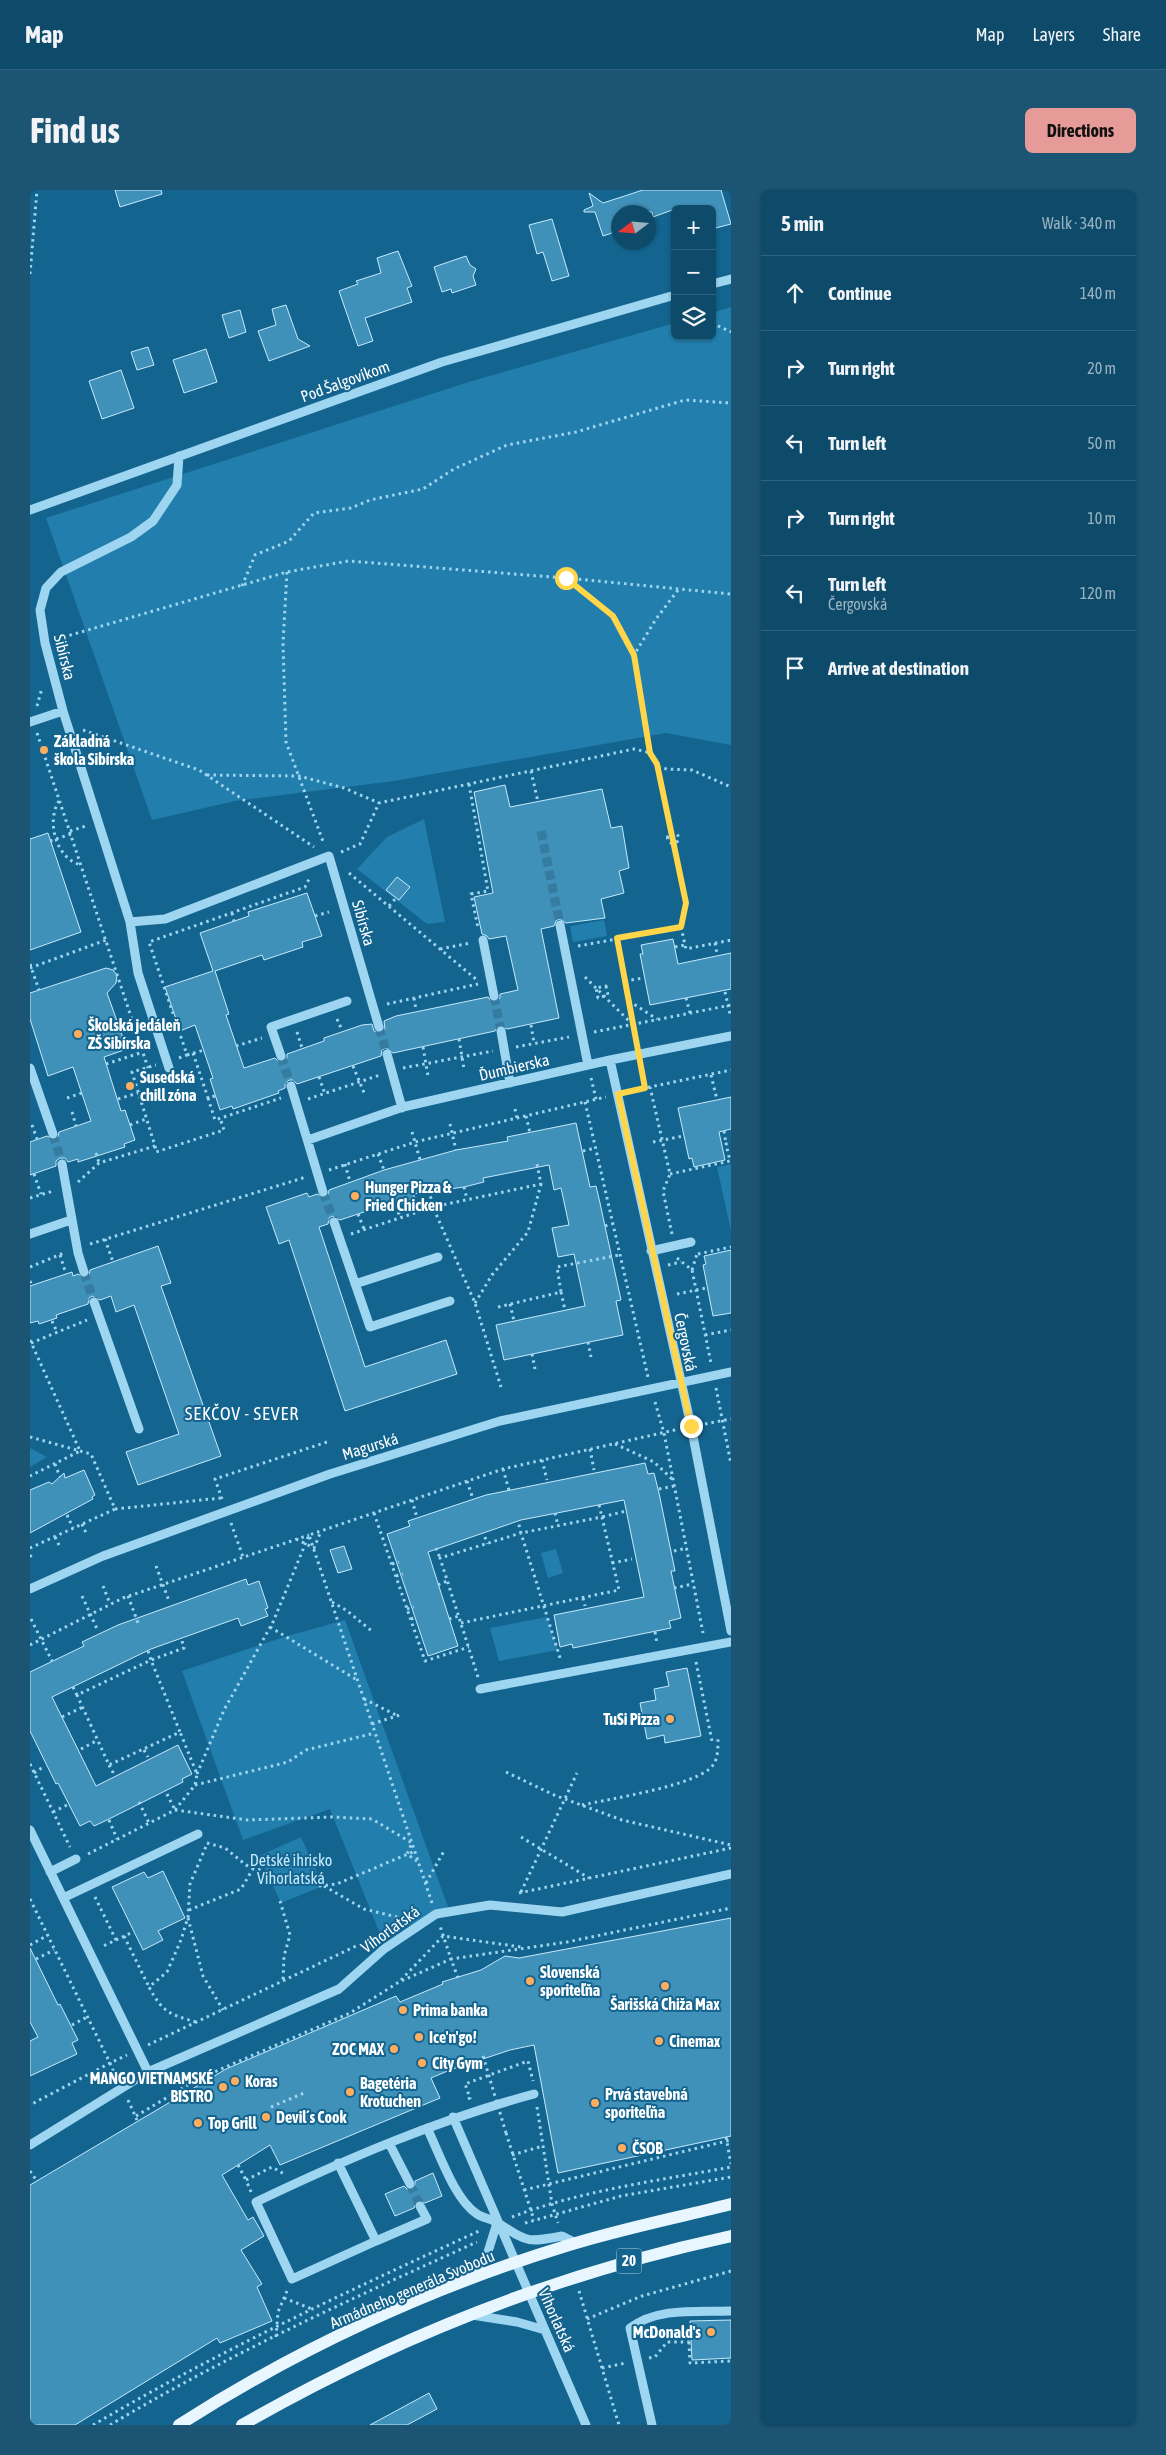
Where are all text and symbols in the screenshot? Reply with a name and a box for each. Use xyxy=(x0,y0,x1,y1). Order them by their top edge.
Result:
text: Map xyxy=(25,21,64,48)
text: Map xyxy=(975,24,1004,45)
text: Layers xyxy=(1032,24,1075,45)
text: Share xyxy=(1103,24,1141,45)
button: Directions xyxy=(1025,108,1136,153)
text: Find us xyxy=(30,110,120,150)
north arrow xyxy=(611,205,656,250)
map controls xyxy=(671,205,716,340)
button: + xyxy=(671,205,716,250)
text: 5 min xyxy=(781,211,824,235)
text: Walk · 340 m xyxy=(1042,214,1116,232)
button: − xyxy=(671,250,716,295)
icon: ahead xyxy=(781,279,809,307)
text: Continue xyxy=(828,282,892,304)
text: 140 m xyxy=(1080,284,1116,302)
button: layers xyxy=(671,295,716,340)
icon: right xyxy=(781,354,809,382)
street label: Pod Šalgovíkom xyxy=(298,357,392,406)
text: Turn right xyxy=(828,357,895,379)
text: 20 m xyxy=(1087,359,1116,377)
icon: left xyxy=(781,429,809,457)
text: Turn left xyxy=(828,432,886,454)
text: 50 m xyxy=(1087,434,1116,452)
icon: right xyxy=(781,504,809,532)
text: Turn right xyxy=(828,507,895,529)
text: 10 m xyxy=(1087,509,1116,527)
route start xyxy=(555,567,578,590)
text: Turn left xyxy=(828,573,886,595)
icon: left xyxy=(781,579,809,607)
text: 120 m xyxy=(1080,584,1116,602)
text: Čergovská xyxy=(828,595,887,613)
street label: Sibírska xyxy=(51,632,79,682)
icon: arrive xyxy=(781,654,809,682)
text: Arrive at destination xyxy=(828,657,969,679)
place label: Základná škola Sibírska xyxy=(54,732,134,768)
marker: Základná škola Sibírska xyxy=(38,744,50,756)
street label: Sibírska xyxy=(349,898,379,948)
place label: Školská jedáleň ZŠ Sibírska xyxy=(88,1016,181,1052)
marker: Školská jedáleň ZŠ Sibírska xyxy=(72,1028,84,1040)
street label: Ďumbierska xyxy=(477,1050,551,1084)
place label: Susedská chill zóna xyxy=(140,1068,196,1104)
marker: Susedská chill zóna xyxy=(124,1080,136,1092)
place label: Hunger Pizza & Fried Chicken xyxy=(365,1178,452,1214)
marker: Hunger Pizza & Fried Chicken xyxy=(349,1190,361,1202)
street label: Čergovská xyxy=(670,1311,701,1373)
district label: SEKČOV - SEVER xyxy=(185,1403,299,1424)
route end xyxy=(680,1415,703,1438)
street label: Magurská xyxy=(340,1429,400,1464)
place label: TuSi Pizza xyxy=(603,1710,660,1728)
marker: TuSi Pizza xyxy=(664,1713,676,1725)
park label: Detské ihrisko Vihorlatská xyxy=(250,1851,332,1887)
street label: Vihorlatská xyxy=(357,1902,423,1956)
place label: Slovenská sporiteľňa xyxy=(540,1963,600,1999)
marker: Slovenská sporiteľňa xyxy=(524,1975,536,1987)
marker: Šarišská Chiža Max xyxy=(659,1980,671,1992)
place label: Šarišská Chiža Max xyxy=(610,1995,720,2013)
place label: Prima banka xyxy=(413,2001,488,2019)
marker: Prima banka xyxy=(397,2004,409,2016)
place label: Ice'n'go! xyxy=(429,2028,477,2046)
marker: Ice'n'go! xyxy=(413,2031,425,2043)
place label: Cinemax xyxy=(669,2032,721,2050)
marker: Cinemax xyxy=(653,2035,665,2047)
place label: ZOC MAX xyxy=(332,2040,385,2058)
marker: ZOC MAX xyxy=(388,2043,400,2055)
place label: City Gym xyxy=(432,2054,483,2072)
marker: City Gym xyxy=(416,2057,428,2069)
place label: MANGO VIETNAMSKÉ BISTRO xyxy=(90,2069,213,2105)
place label: Koras xyxy=(245,2072,278,2090)
place label: Bagetéria Krotuchen xyxy=(360,2074,421,2110)
marker: Koras xyxy=(229,2075,241,2087)
marker: MANGO VIETNAMSKÉ BISTRO xyxy=(217,2081,229,2093)
place label: Prvá stavebná sporiteľňa xyxy=(605,2085,688,2121)
marker: Bagetéria Krotuchen xyxy=(344,2086,356,2098)
marker: Prvá stavebná sporiteľňa xyxy=(589,2097,601,2109)
place label: Devil´s Cook xyxy=(276,2108,347,2126)
marker: Devil´s Cook xyxy=(260,2111,272,2123)
place label: Top Grill xyxy=(208,2114,257,2132)
marker: Top Grill xyxy=(192,2117,204,2129)
place label: ČSOB xyxy=(632,2139,663,2157)
marker: ČSOB xyxy=(616,2142,628,2154)
street label: Armádneho generála Svobodu xyxy=(327,2246,497,2333)
road number: 20 xyxy=(616,2248,642,2274)
street label: Vihorlatská xyxy=(535,2285,579,2355)
place label: McDonald's xyxy=(633,2323,701,2341)
marker: McDonald's xyxy=(705,2326,717,2338)

